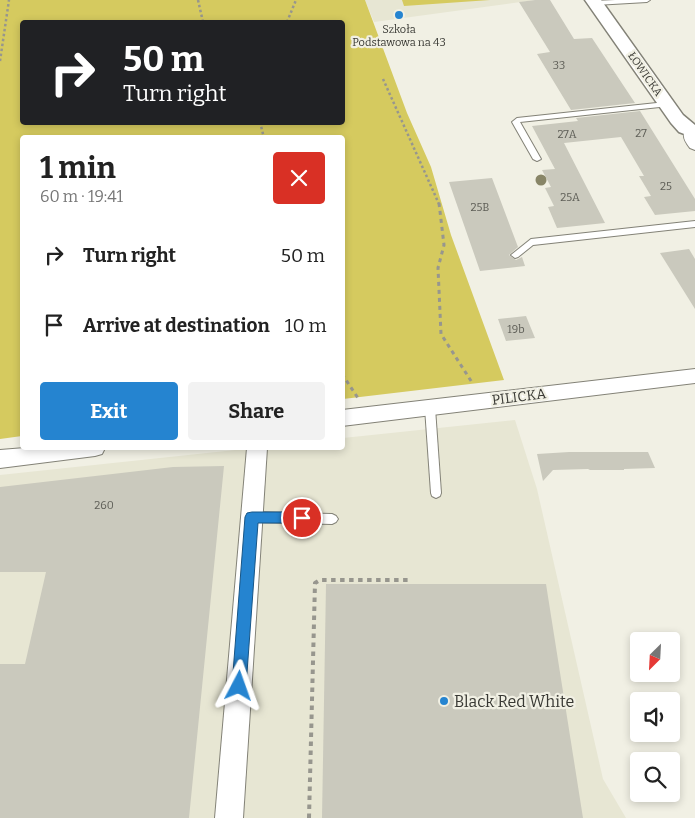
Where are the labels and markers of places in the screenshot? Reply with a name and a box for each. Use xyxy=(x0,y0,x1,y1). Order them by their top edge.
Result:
marker: Szkoła Podstawowa na 43 xyxy=(393,9,405,21)
place label: Szkoła Podstawowa na 43 xyxy=(352,23,446,49)
pin xyxy=(281,497,323,539)
place label: Black Red White xyxy=(454,692,574,711)
marker: Black Red White xyxy=(438,695,450,707)

